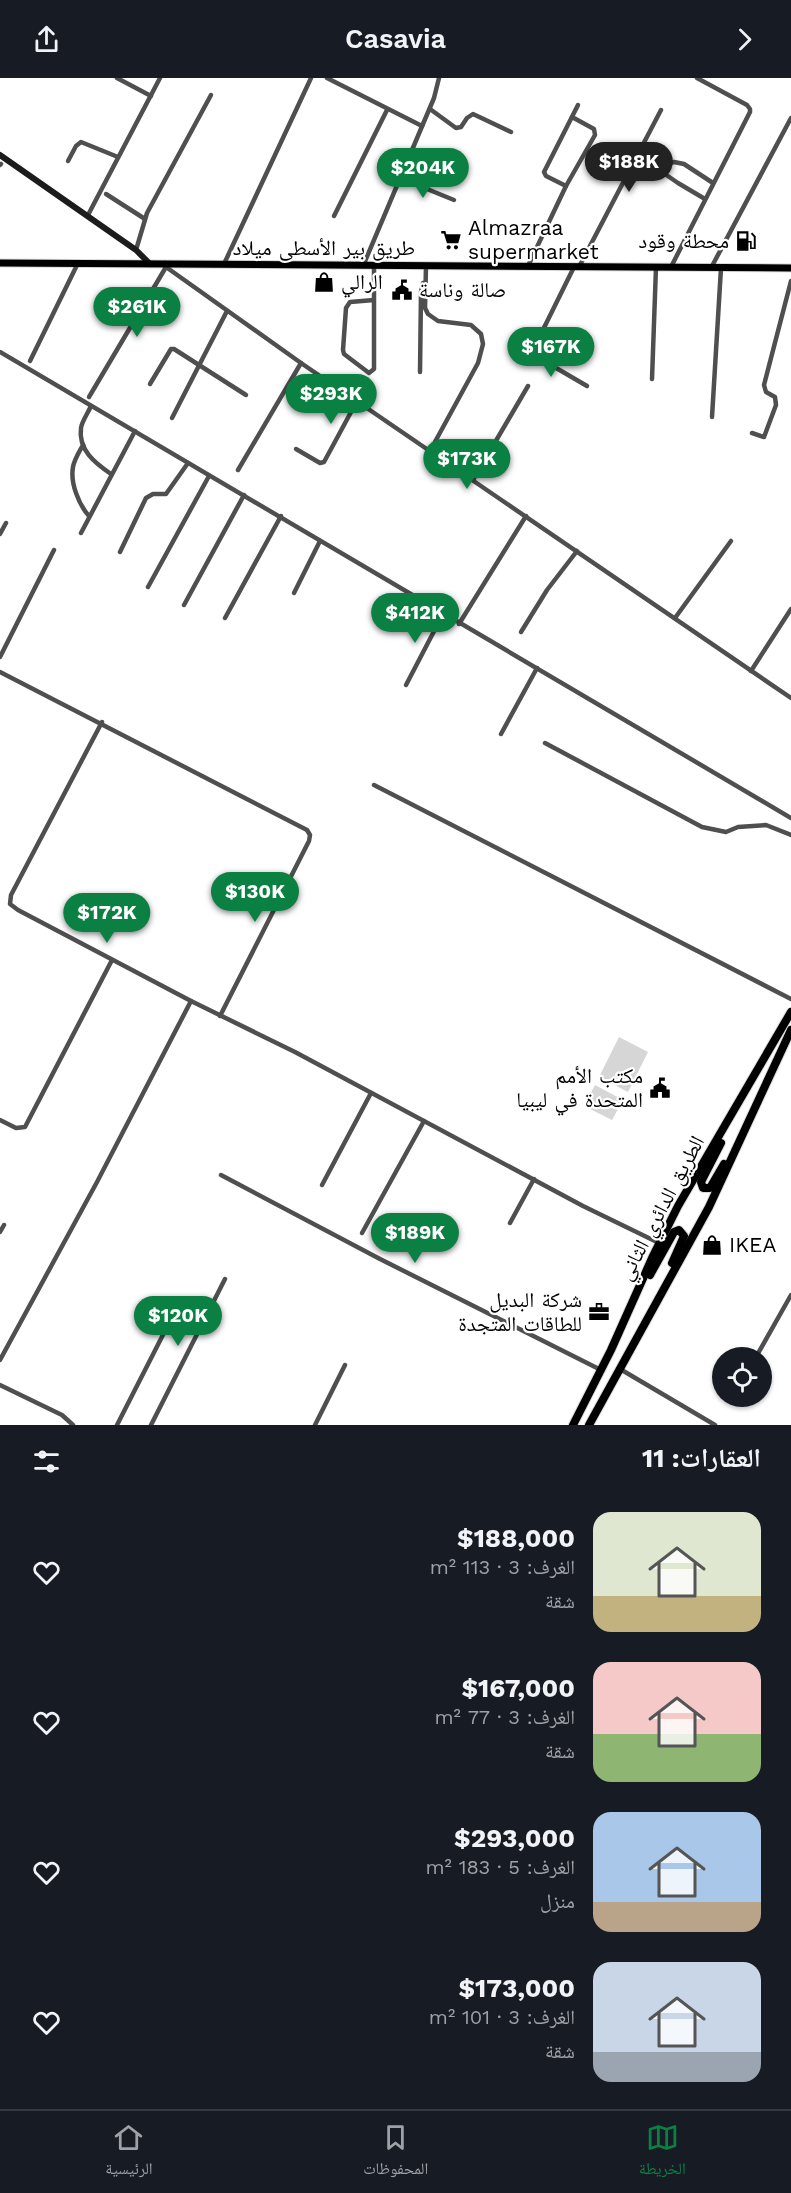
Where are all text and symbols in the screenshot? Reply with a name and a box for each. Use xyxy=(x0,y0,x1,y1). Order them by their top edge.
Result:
icon: share xyxy=(30,23,63,56)
text: Casavia xyxy=(345,23,446,55)
icon: forward xyxy=(728,23,761,56)
pin: $188K xyxy=(587,142,671,193)
pin: $204K xyxy=(381,148,465,199)
text: $188K xyxy=(599,149,659,173)
text: $204K xyxy=(391,155,455,179)
place label: Almazraa supermarket xyxy=(468,215,599,264)
supermarket icon: Almazraa supermarket xyxy=(439,228,463,252)
place label: محطة وقود xyxy=(638,228,729,253)
fuel station icon: محطة وقود xyxy=(734,229,758,253)
street label: طريق بير الأسطى ميلاد xyxy=(233,235,415,261)
place label: الرالي xyxy=(341,269,383,298)
shop icon: الرالي xyxy=(312,270,336,294)
place label: صالة وناسة xyxy=(419,277,506,302)
public building icon: صالة وناسة xyxy=(390,278,414,302)
pin: $261K xyxy=(95,287,179,338)
text: $261K xyxy=(107,294,167,318)
pin: $167K xyxy=(509,327,593,378)
text: $167K xyxy=(521,334,581,358)
pin: $293K xyxy=(289,374,373,425)
text: $293K xyxy=(300,381,362,405)
pin: $173K xyxy=(425,439,509,490)
text: $173K xyxy=(437,446,497,470)
pin: $412K xyxy=(373,593,457,644)
text: $412K xyxy=(385,600,445,624)
pin: $130K xyxy=(213,872,297,923)
text: $130K xyxy=(225,879,285,903)
pin: $172K xyxy=(65,893,149,944)
text: $172K xyxy=(77,900,137,924)
place label: مكتب الأمم المتحدة في ليبيا xyxy=(516,1063,643,1116)
public building icon: مكتب الأمم المتحدة في ليبيا xyxy=(648,1076,672,1100)
street label: الطريق الدائري الثاني xyxy=(612,1131,713,1286)
pin: $189K xyxy=(373,1213,457,1264)
text: $189K xyxy=(385,1220,445,1244)
place label: IKEA xyxy=(729,1232,776,1257)
shop icon: IKEA xyxy=(700,1233,724,1257)
place label: شركة البديل للطاقات المتجدة xyxy=(458,1287,582,1336)
pin: $120K xyxy=(136,1296,220,1347)
office icon: شركة البديل للطاقات المتجدة xyxy=(587,1300,611,1324)
text: $120K xyxy=(148,1303,208,1327)
map controls xyxy=(712,1347,772,1407)
button: locate xyxy=(712,1347,772,1407)
text: العقارات: 11 xyxy=(642,1443,761,1473)
icon: filters xyxy=(30,1445,63,1478)
text: $188,000 xyxy=(457,1523,575,1553)
icon: home xyxy=(641,1536,713,1608)
text: الغرف: 3 · 113 m² xyxy=(430,1555,575,1579)
icon: heart xyxy=(30,1556,63,1589)
text: شقة xyxy=(545,1589,575,1613)
text: $167,000 xyxy=(461,1673,575,1703)
icon: home xyxy=(641,1686,713,1758)
text: الغرف: 3 · 77 m² xyxy=(434,1705,575,1729)
icon: heart xyxy=(30,1706,63,1739)
text: شقة xyxy=(545,1739,575,1763)
text: $293,000 xyxy=(454,1823,575,1853)
icon: home xyxy=(641,1836,713,1908)
text: الغرف: 5 · 183 m² xyxy=(426,1855,575,1879)
icon: heart xyxy=(30,1856,63,1889)
text: منزل xyxy=(540,1889,575,1913)
text: $173,000 xyxy=(458,1973,575,2003)
icon: home xyxy=(641,1986,713,2058)
text: الغرف: 3 · 101 m² xyxy=(429,2005,575,2029)
icon: heart xyxy=(30,2006,63,2039)
text: شقة xyxy=(545,2039,575,2063)
tab: الرئيسية xyxy=(105,2121,153,2184)
tab: المحفوظات xyxy=(363,2121,428,2184)
tab: الخريطة xyxy=(639,2121,686,2184)

